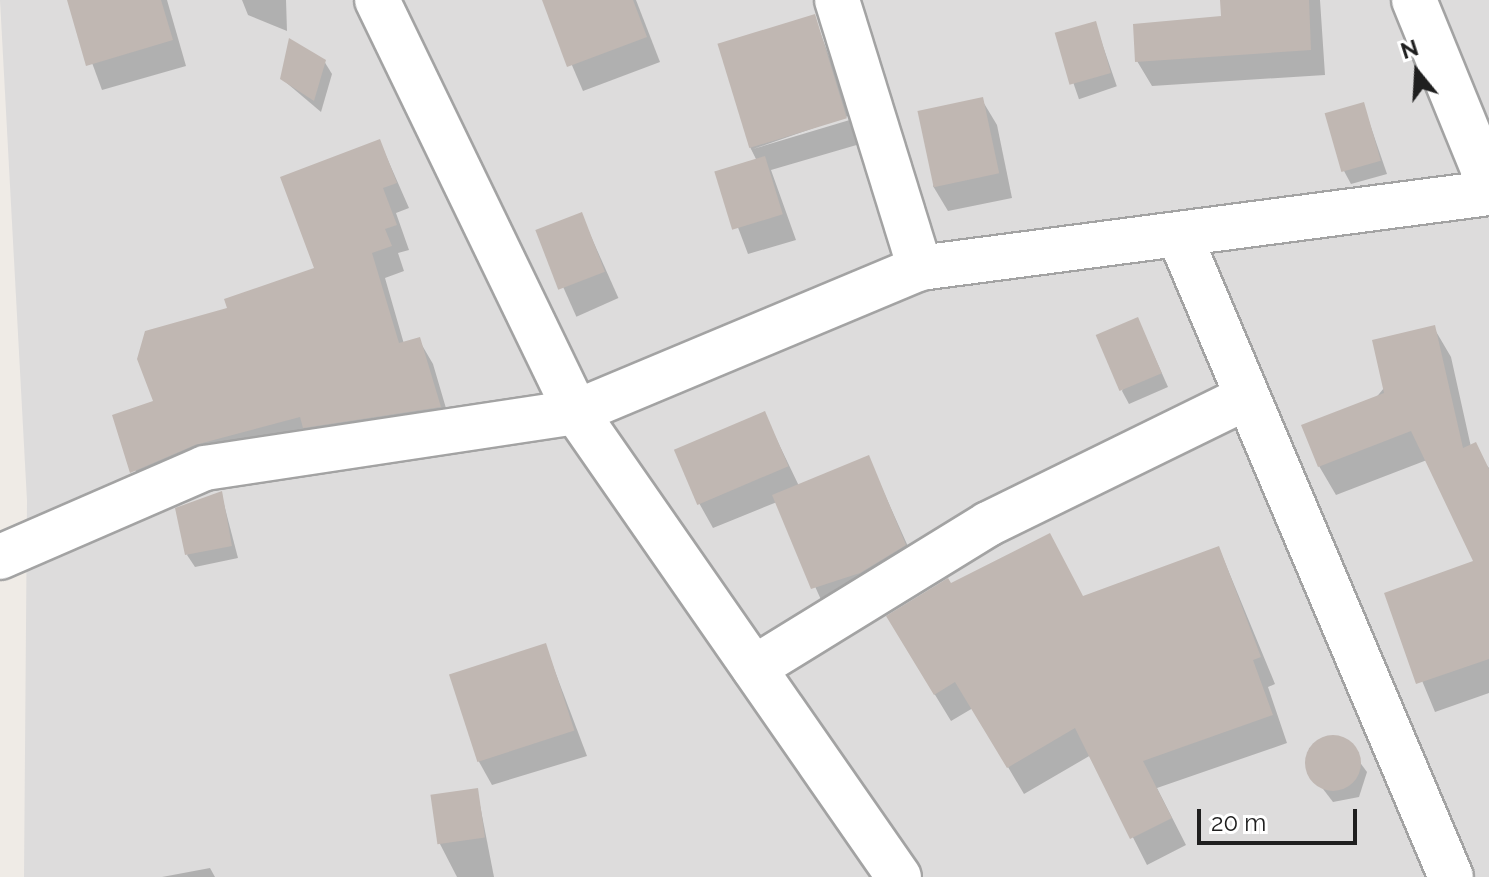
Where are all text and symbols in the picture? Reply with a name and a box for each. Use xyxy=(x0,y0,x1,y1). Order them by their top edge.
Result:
north arrow xyxy=(1377,32,1457,112)
text: N xyxy=(1398,34,1422,64)
scale bar xyxy=(1201,793,1361,843)
text: 20 m xyxy=(1211,808,1266,837)

